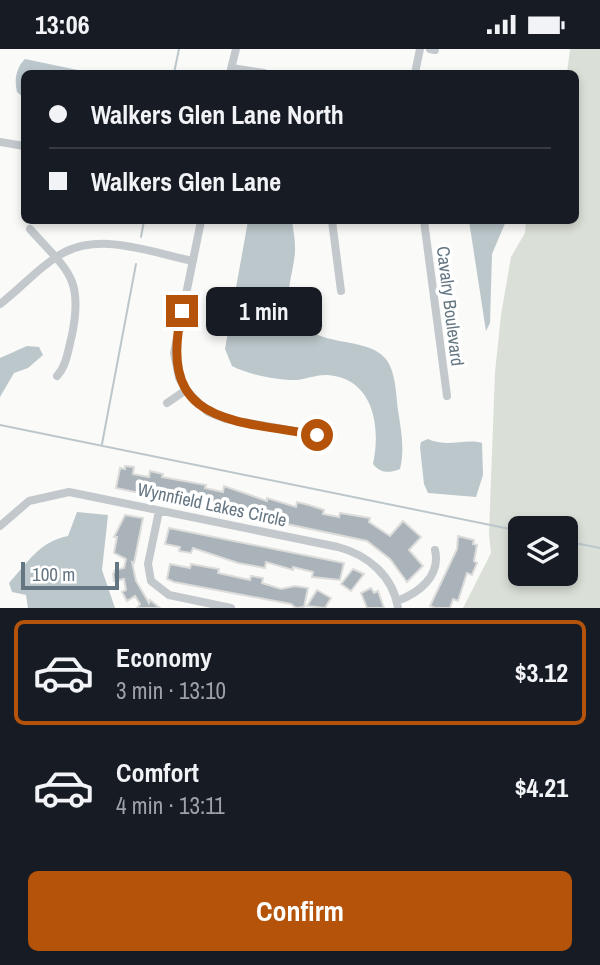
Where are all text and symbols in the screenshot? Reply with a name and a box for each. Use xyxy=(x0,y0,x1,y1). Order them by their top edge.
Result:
text: 13:06 xyxy=(35,7,90,42)
text: Walkers Glen Lane North xyxy=(91,97,344,132)
text: Walkers Glen Lane xyxy=(91,164,281,199)
street label: Cavalry Boulevard xyxy=(431,245,470,367)
callout: 1 min xyxy=(206,287,322,335)
route end xyxy=(166,295,198,327)
text: 1 min xyxy=(239,296,289,327)
route start xyxy=(301,419,333,451)
street label: Wynnfield Lakes Circle xyxy=(135,477,289,533)
map controls xyxy=(508,516,578,586)
button: layers xyxy=(508,516,578,586)
scale bar xyxy=(21,559,119,591)
text: 100 m xyxy=(32,561,75,587)
text: Economy xyxy=(116,640,212,675)
icon: car xyxy=(32,641,95,704)
text: $3.12 xyxy=(515,655,568,690)
text: 3 min · 13:10 xyxy=(116,675,226,706)
text: Comfort xyxy=(116,755,199,790)
icon: car xyxy=(32,756,95,819)
text: $4.21 xyxy=(515,770,568,805)
text: 4 min · 13:11 xyxy=(116,790,225,821)
button: Confirm xyxy=(28,871,572,951)

